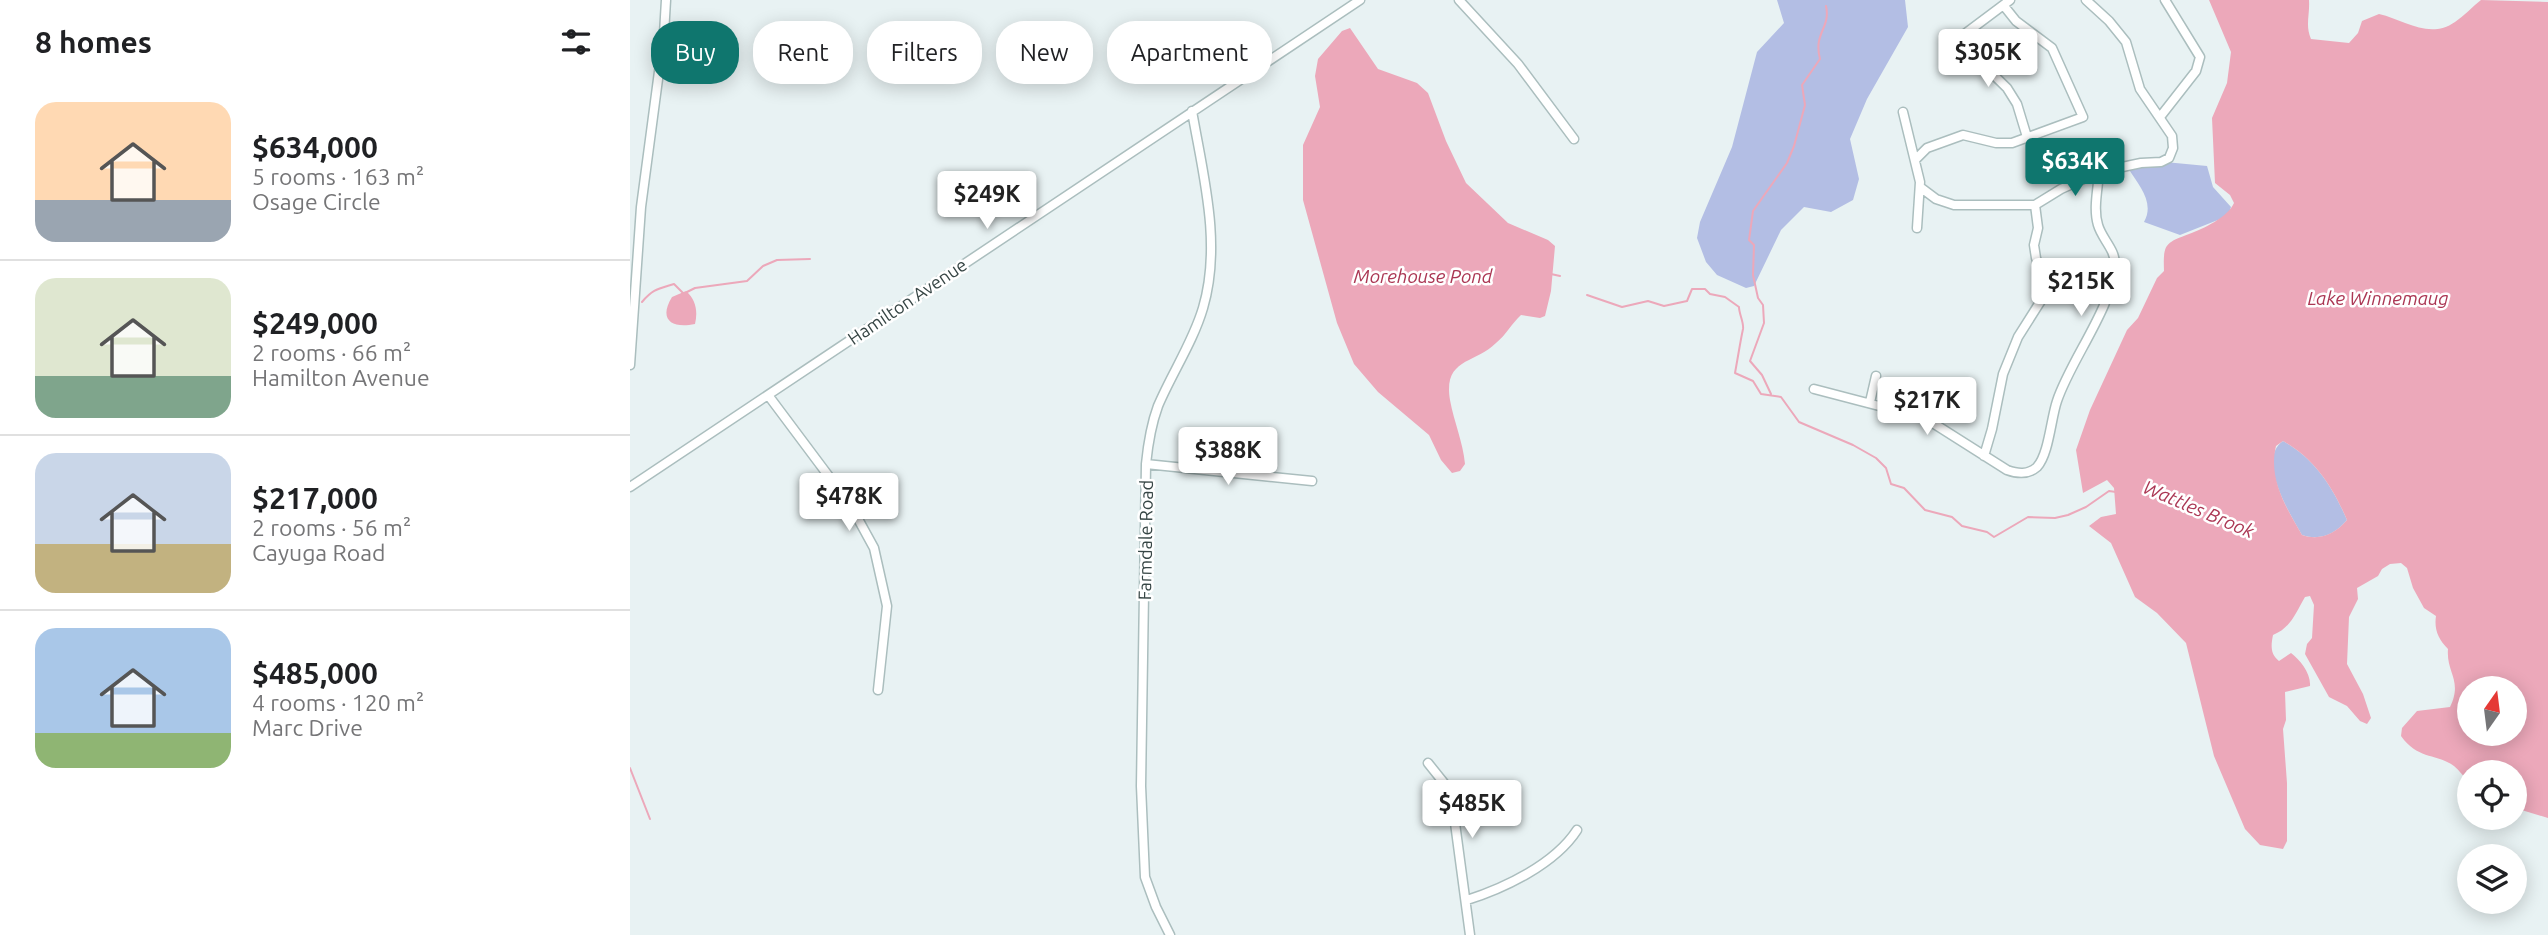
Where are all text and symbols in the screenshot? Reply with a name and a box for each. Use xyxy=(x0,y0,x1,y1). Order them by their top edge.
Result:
chip: Buy xyxy=(651,21,739,84)
chip: Rent xyxy=(753,21,853,84)
chip: Filters xyxy=(867,21,982,84)
chip: New xyxy=(996,21,1093,84)
chip: Apartment xyxy=(1107,21,1272,84)
icon: filters xyxy=(557,23,595,61)
text: 8 homes xyxy=(35,25,152,59)
pin: $305K xyxy=(1939,29,2037,89)
text: $305K xyxy=(1954,39,2022,64)
icon: home xyxy=(91,130,175,214)
text: $634,000 xyxy=(252,130,378,164)
pin: $634K xyxy=(2026,138,2124,198)
text: $634K xyxy=(2041,148,2109,173)
text: 5 rooms · 163 m² xyxy=(252,164,424,189)
pin: $249K xyxy=(938,172,1036,231)
text: $249K xyxy=(953,181,1021,206)
text: Osage Circle xyxy=(252,189,381,214)
street label: Hamilton Avenue xyxy=(844,254,970,348)
pin: $215K xyxy=(2032,258,2130,318)
water label: Morehouse Pond xyxy=(1354,265,1494,287)
text: $215K xyxy=(2047,268,2115,293)
water label: Lake Winnemaug xyxy=(2307,287,2449,309)
icon: home xyxy=(91,306,175,390)
text: $249,000 xyxy=(252,306,378,340)
text: 2 rooms · 66 m² xyxy=(252,340,411,365)
text: Hamilton Avenue xyxy=(252,365,430,390)
pin: $217K xyxy=(1878,378,1976,437)
text: $217K xyxy=(1893,387,1961,412)
pin: $388K xyxy=(1179,428,1277,487)
text: $388K xyxy=(1194,437,1262,462)
pin: $478K xyxy=(800,474,898,533)
water label: Wattles Brook xyxy=(2140,476,2258,542)
street label: Farmdale Road xyxy=(1134,480,1156,600)
icon: home xyxy=(91,481,175,565)
text: $217,000 xyxy=(252,481,378,515)
text: $478K xyxy=(815,483,883,508)
text: 2 rooms · 56 m² xyxy=(252,515,411,540)
text: Cayuga Road xyxy=(252,540,385,565)
icon: home xyxy=(91,656,175,740)
text: $485,000 xyxy=(252,656,378,690)
north arrow xyxy=(2457,676,2527,746)
map controls xyxy=(2457,676,2527,914)
text: 4 rooms · 120 m² xyxy=(252,690,424,715)
text: Marc Drive xyxy=(252,715,363,740)
button: locate xyxy=(2457,760,2527,830)
pin: $485K xyxy=(1423,780,1521,840)
text: $485K xyxy=(1438,790,1506,815)
button: layers xyxy=(2457,844,2527,914)

